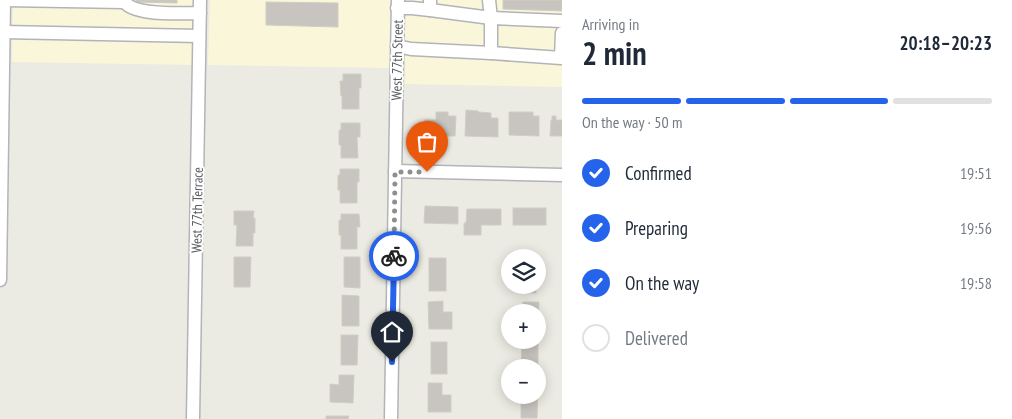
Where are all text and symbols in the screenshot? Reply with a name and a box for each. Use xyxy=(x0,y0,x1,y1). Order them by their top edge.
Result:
text: Arriving in xyxy=(582,14,639,34)
street label: West 77th Street xyxy=(387,19,407,100)
text: 20:18–20:23 xyxy=(899,31,992,55)
text: 2 min xyxy=(582,32,647,74)
text: On the way · 50 m xyxy=(582,112,682,132)
pin xyxy=(406,121,448,172)
icon: bag xyxy=(413,128,441,156)
icon: check xyxy=(582,159,610,187)
text: Confirmed xyxy=(625,161,692,185)
text: 19:51 xyxy=(960,163,992,183)
street label: West 77th Terrace xyxy=(187,167,207,253)
icon: check xyxy=(582,214,610,242)
text: Preparing xyxy=(625,216,688,240)
text: 19:56 xyxy=(960,218,992,238)
courier xyxy=(369,231,419,281)
icon: bike xyxy=(380,242,408,270)
map controls xyxy=(501,249,546,404)
button: layers xyxy=(501,249,546,294)
icon: check xyxy=(582,269,610,297)
text: On the way xyxy=(625,271,699,295)
text: 19:58 xyxy=(960,273,992,293)
button: + xyxy=(501,304,546,349)
pin xyxy=(371,311,413,362)
icon: home xyxy=(378,318,406,346)
text: Delivered xyxy=(625,326,688,350)
button: − xyxy=(501,359,546,404)

